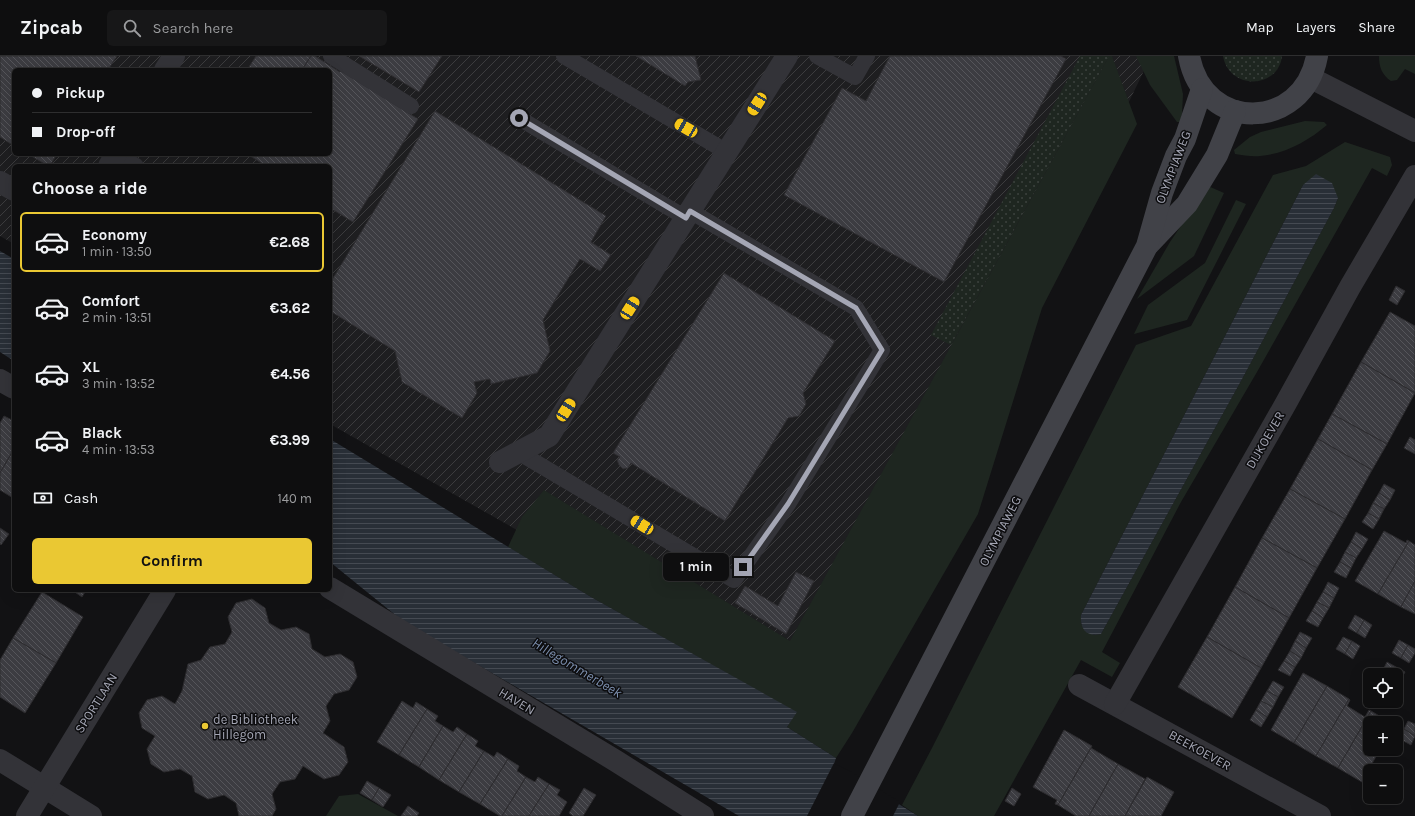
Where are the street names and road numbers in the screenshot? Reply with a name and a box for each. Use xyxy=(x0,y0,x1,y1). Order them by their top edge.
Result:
street label: OLYMPIAWEG xyxy=(1152,128,1194,206)
street label: DIJKOEVER xyxy=(1243,409,1287,471)
street label: OLYMPIAWEG xyxy=(976,493,1024,569)
street label: SPORTLAAN xyxy=(72,670,120,736)
street label: HAVEN xyxy=(496,684,538,718)
street label: BEEKOEVER xyxy=(1166,727,1234,773)

